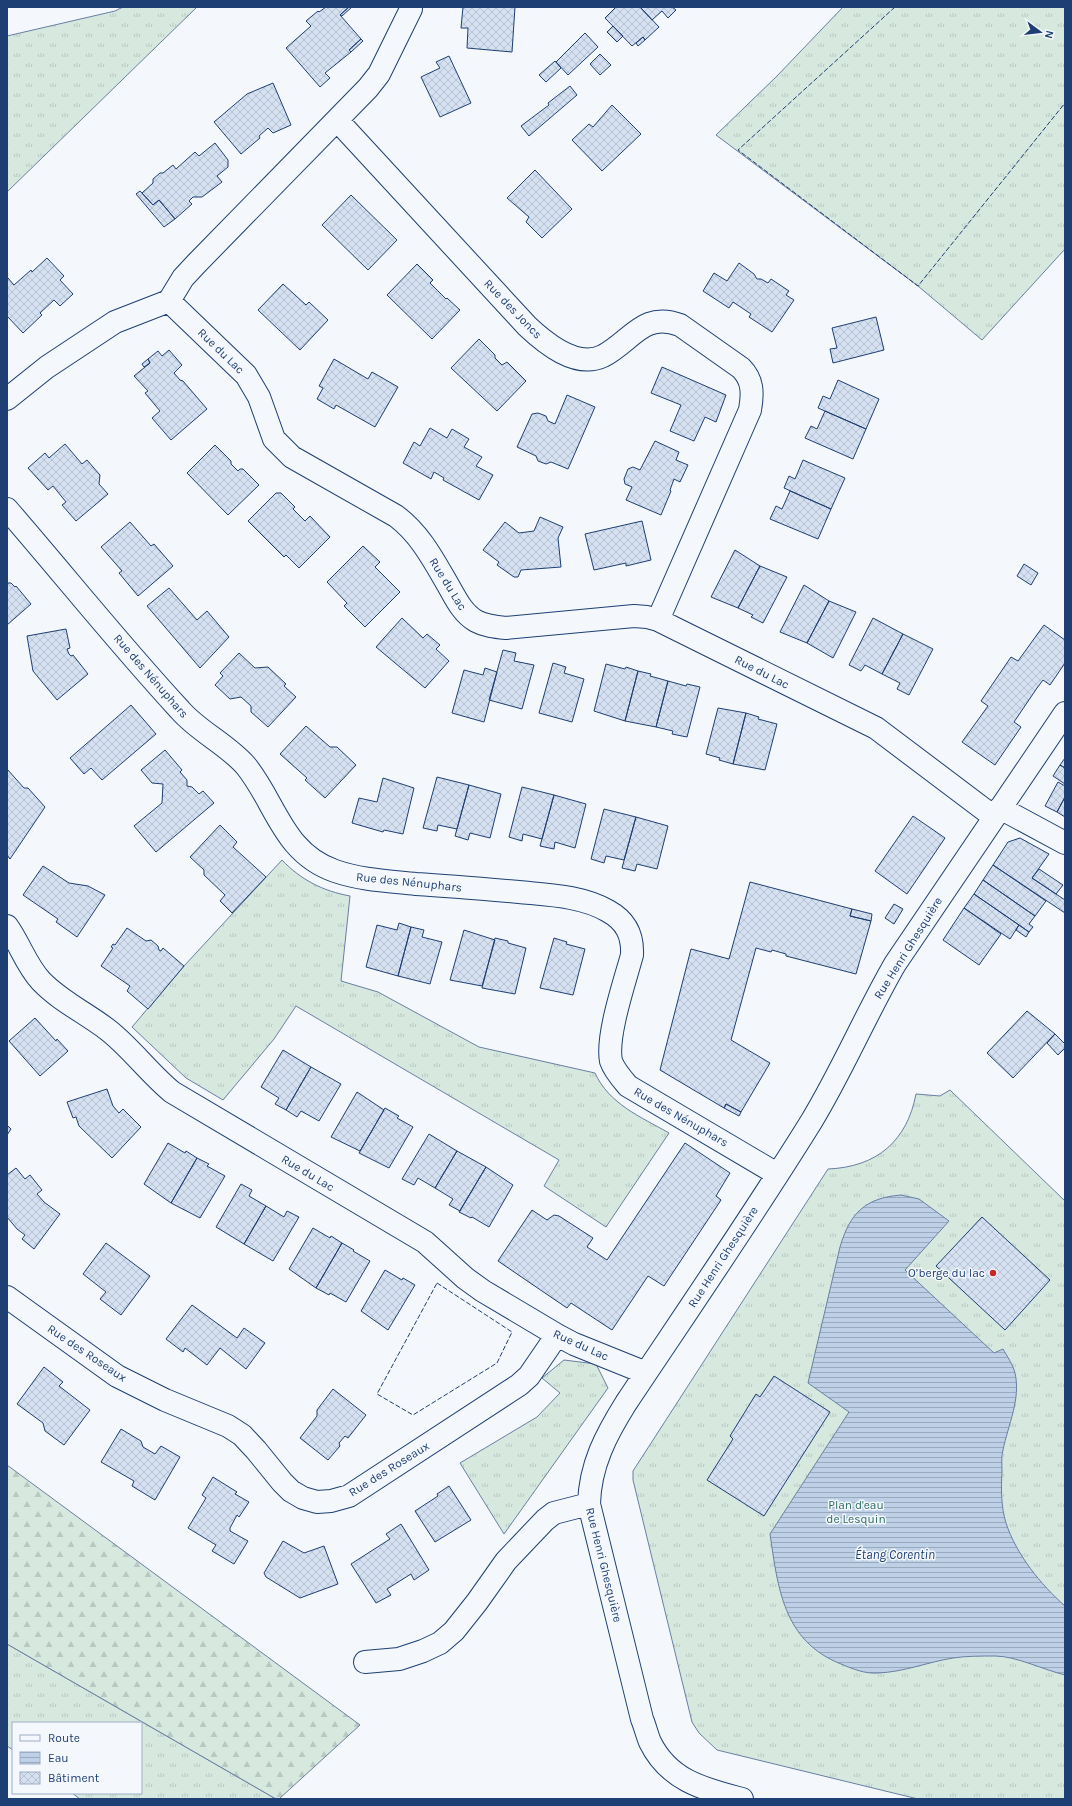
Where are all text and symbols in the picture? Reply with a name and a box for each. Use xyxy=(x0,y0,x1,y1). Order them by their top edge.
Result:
north arrow xyxy=(1020,12,1060,52)
text: N xyxy=(1042,29,1056,40)
street label: Rue des Joncs xyxy=(481,276,545,342)
street label: Rue du Lac xyxy=(195,325,247,377)
street label: Rue du Lac xyxy=(426,555,470,613)
street label: Rue des Nénuphars xyxy=(111,631,191,721)
street label: Rue du Lac xyxy=(732,652,792,692)
street label: Rue des Nénuphars xyxy=(355,869,463,895)
street label: Rue Henri Ghesquière xyxy=(871,894,945,1002)
street label: Rue des Nénuphars xyxy=(631,1084,731,1150)
street label: Rue du Lac xyxy=(279,1152,337,1194)
street label: Rue Henri Ghesquière xyxy=(685,1204,761,1310)
place label: O’berge du lac xyxy=(908,1266,985,1280)
marker: O’berge du lac xyxy=(988,1268,998,1278)
street label: Rue des Roseaux xyxy=(45,1321,129,1385)
street label: Rue du Lac xyxy=(551,1327,611,1363)
street label: Rue des Roseaux xyxy=(346,1439,432,1499)
park label: Plan d'eau de Lesquin xyxy=(826,1498,886,1526)
street label: Rue Henri Ghesquière xyxy=(583,1506,625,1624)
water label: Étang Corentin xyxy=(855,1546,935,1562)
legend xyxy=(12,1722,142,1794)
text: Route xyxy=(48,1731,80,1745)
text: Eau xyxy=(48,1751,69,1765)
text: Bâtiment xyxy=(48,1771,100,1785)

